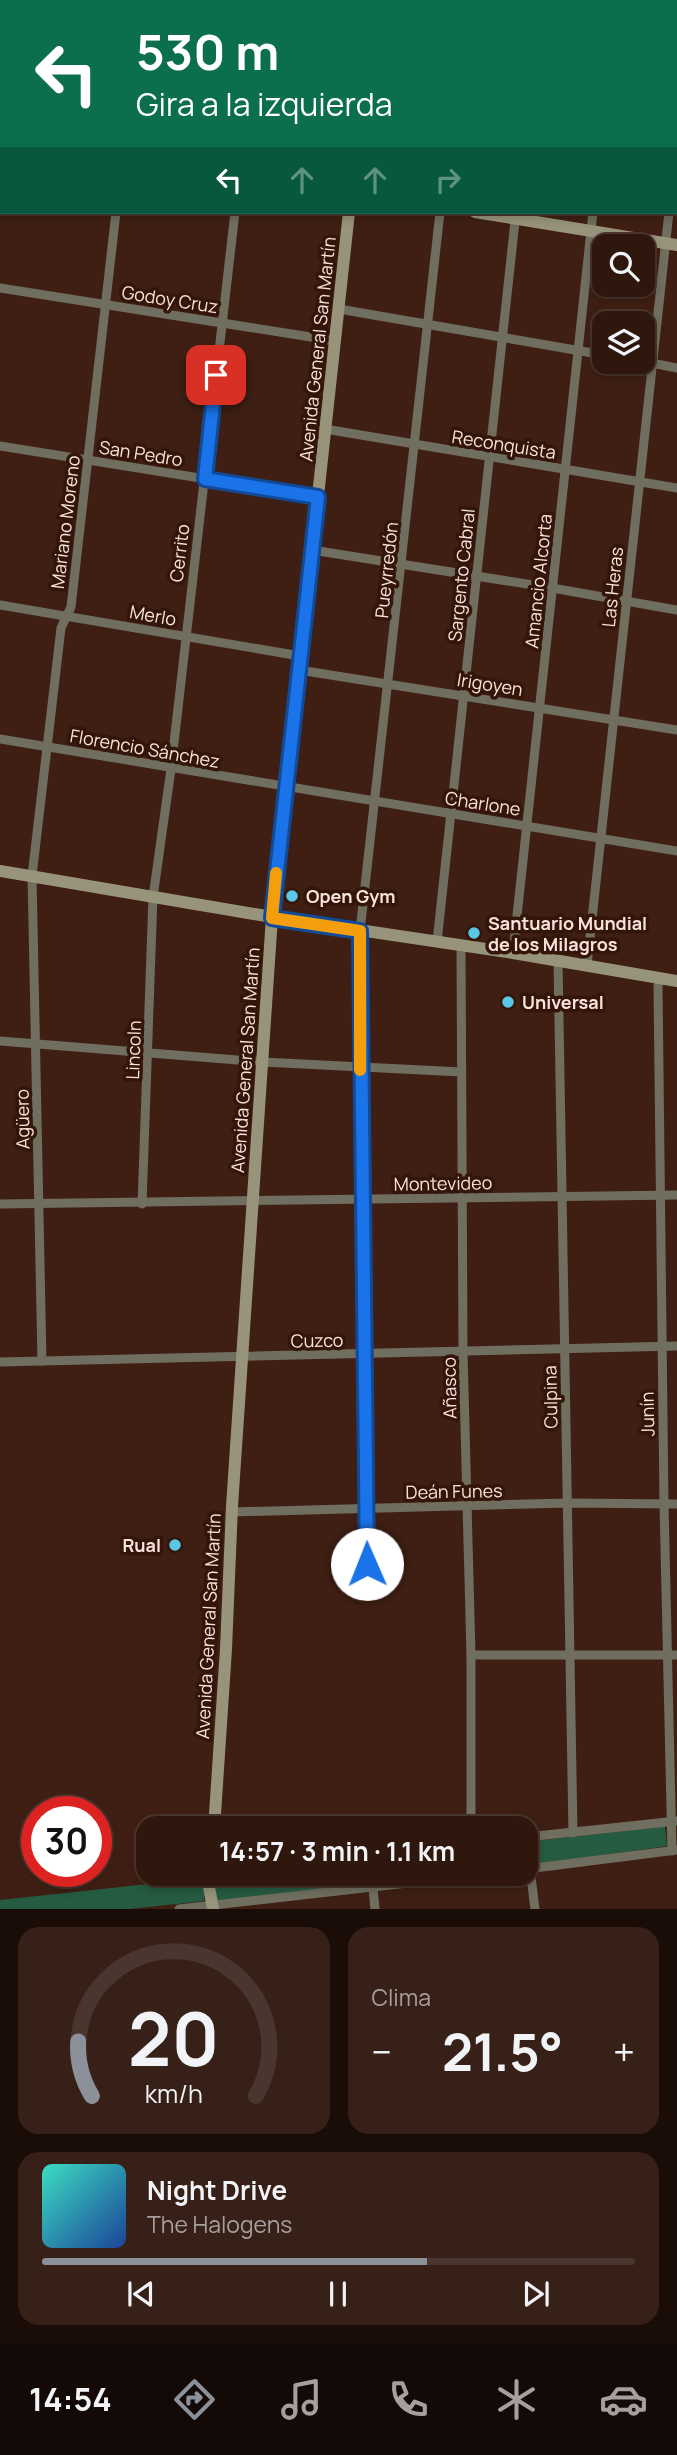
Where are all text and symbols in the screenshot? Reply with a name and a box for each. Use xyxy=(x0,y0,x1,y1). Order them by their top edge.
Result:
text: 530 m xyxy=(136,18,279,85)
icon: left xyxy=(21,28,112,119)
text: Gira a la izquierda xyxy=(136,82,392,126)
icon: left xyxy=(210,161,248,199)
icon: ahead xyxy=(283,161,321,199)
icon: ahead xyxy=(356,161,394,199)
icon: right xyxy=(429,161,467,199)
map controls xyxy=(592,234,655,374)
button: search xyxy=(592,234,655,297)
street label: Avenida General San Martín xyxy=(293,235,341,463)
street label: Godoy Cruz xyxy=(120,280,220,318)
button: layers xyxy=(592,311,655,374)
pin xyxy=(186,345,246,405)
icon: arrive xyxy=(197,356,235,394)
street label: Reconquista xyxy=(450,424,558,464)
street label: San Pedro xyxy=(97,435,185,471)
street label: Mariano Moreno xyxy=(45,454,85,590)
street label: Sargento Cabral xyxy=(442,507,480,643)
street label: Amancio Alcorta xyxy=(519,513,557,649)
street label: Pueyrredón xyxy=(369,521,403,619)
street label: Cerrito xyxy=(164,523,194,583)
street label: Las Heras xyxy=(596,546,628,628)
street label: Merlo xyxy=(128,599,178,631)
street label: Irigoyen xyxy=(456,667,524,701)
street label: Florencio Sánchez xyxy=(68,723,222,773)
street label: Charlone xyxy=(444,785,522,821)
place label: Open Gym xyxy=(306,884,395,908)
marker: Open Gym xyxy=(284,888,300,904)
place label: Santuario Mundial de los Milagros xyxy=(488,911,647,956)
marker: Santuario Mundial de los Milagros xyxy=(466,925,482,941)
street label: Avenida General San Martín xyxy=(225,946,265,1174)
place label: Universal xyxy=(522,990,604,1014)
marker: Universal xyxy=(500,994,516,1010)
street label: Lincoln xyxy=(120,1020,146,1080)
street label: Agüero xyxy=(9,1089,35,1149)
street label: Montevideo xyxy=(393,1170,493,1196)
street label: Cuzco xyxy=(290,1328,344,1352)
street label: Añasco xyxy=(436,1357,462,1419)
street label: Culpina xyxy=(537,1365,563,1429)
street label: Junín xyxy=(635,1391,659,1437)
street label: Deán Funes xyxy=(405,1478,503,1504)
street label: Avenida General San Martín xyxy=(190,1513,226,1739)
position arrow xyxy=(330,1527,404,1601)
place label: Rual xyxy=(122,1533,161,1557)
marker: Rual xyxy=(167,1537,183,1553)
speed limit sign: 30 xyxy=(21,1796,112,1887)
text: 14:57 · 3 min · 1.1 km xyxy=(219,1833,455,1869)
text: Clima xyxy=(372,1981,431,2013)
text: 20 xyxy=(128,1989,219,2089)
text: 21.5° xyxy=(442,2016,563,2087)
text: − xyxy=(372,2025,392,2077)
text: + xyxy=(613,2025,635,2077)
text: km/h xyxy=(145,2076,203,2111)
text: Night Drive xyxy=(147,2172,287,2208)
text: The Halogens xyxy=(147,2208,292,2240)
icon: previous xyxy=(122,2275,160,2313)
icon: pause xyxy=(319,2275,357,2313)
icon: next xyxy=(517,2275,555,2313)
icon: directions xyxy=(170,2375,219,2424)
icon: music xyxy=(277,2375,326,2424)
icon: phone xyxy=(384,2375,433,2424)
icon: climate xyxy=(492,2375,541,2424)
icon: car xyxy=(599,2375,648,2424)
text: 14:54 xyxy=(29,2377,112,2421)

